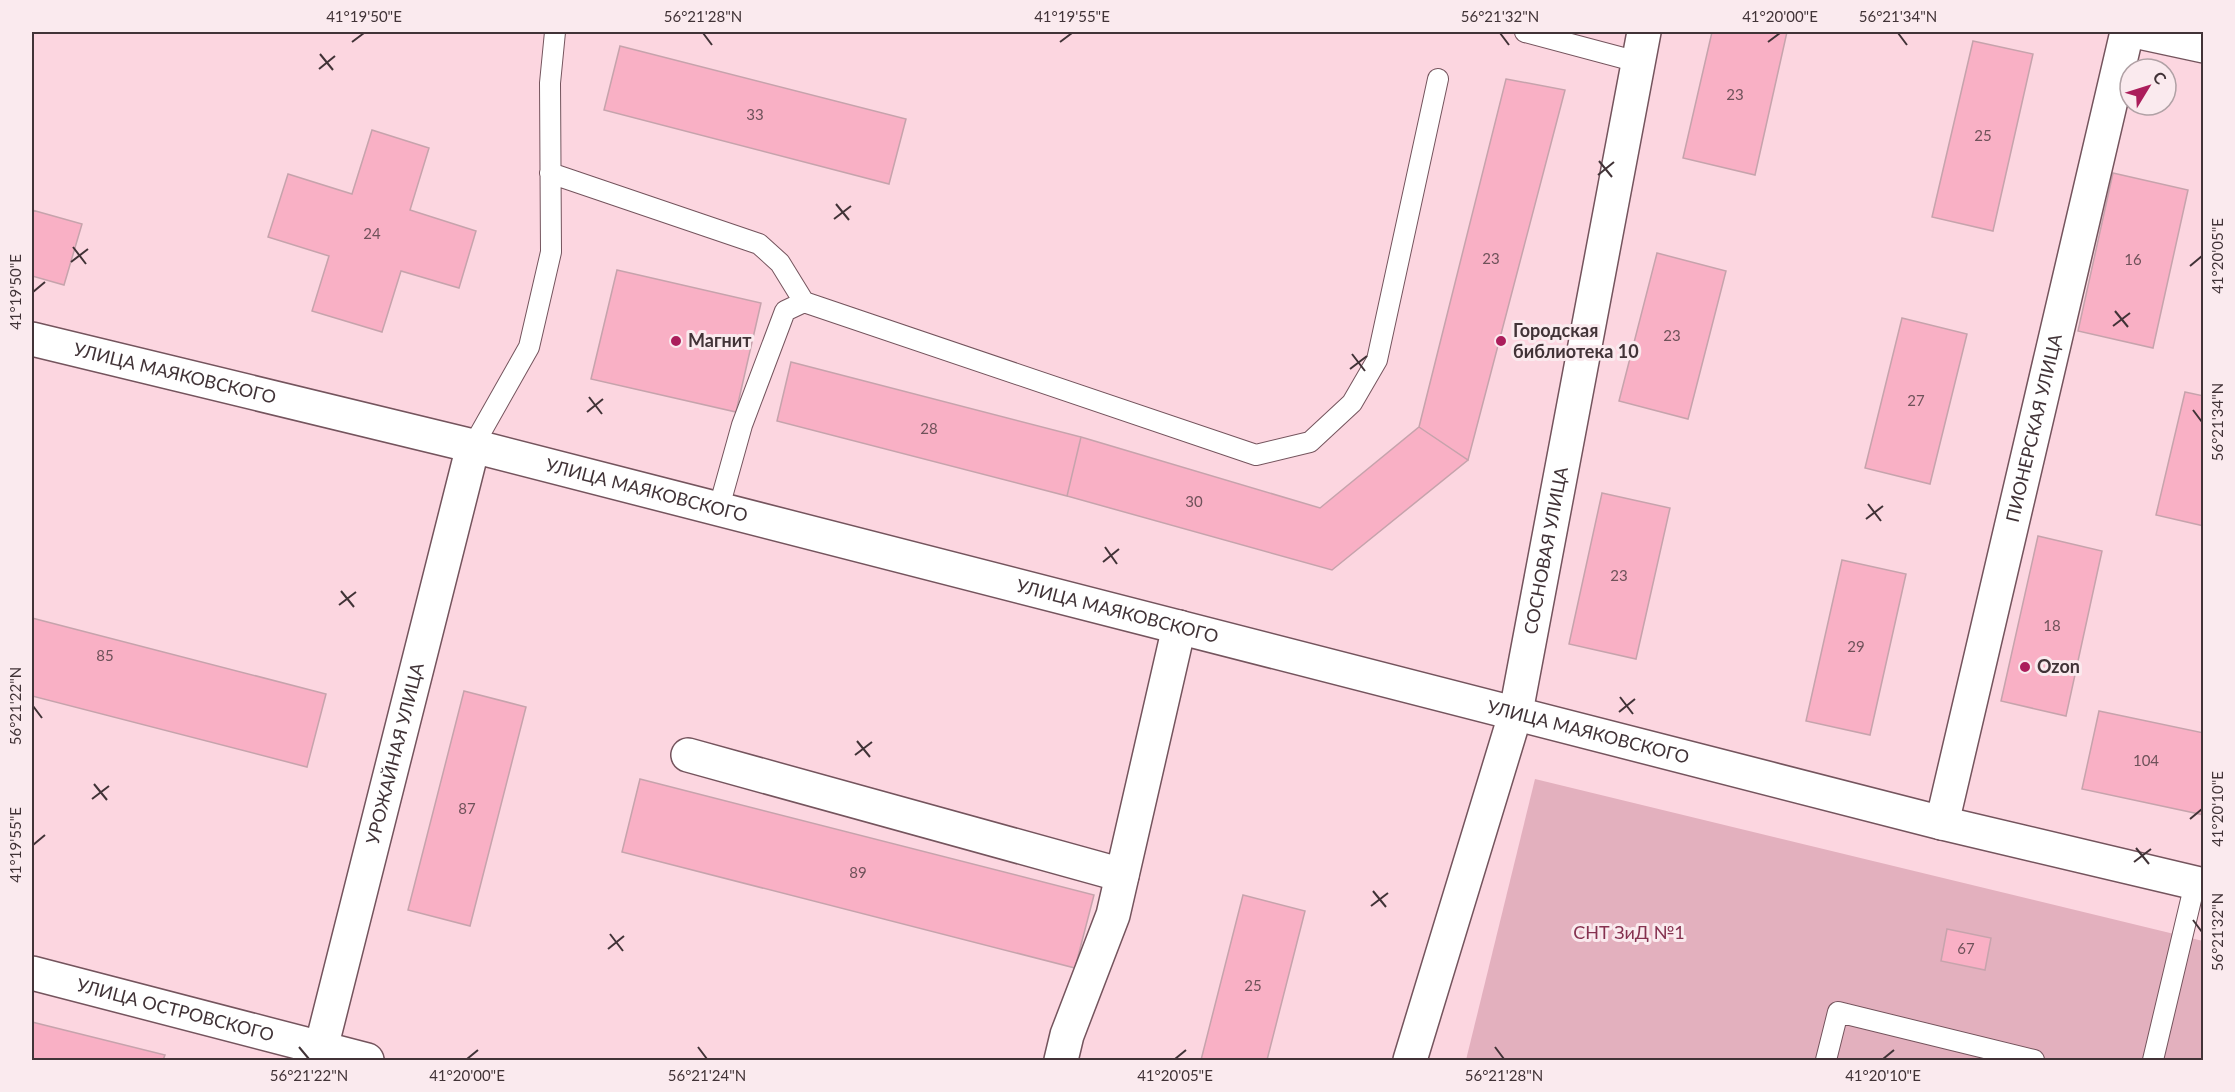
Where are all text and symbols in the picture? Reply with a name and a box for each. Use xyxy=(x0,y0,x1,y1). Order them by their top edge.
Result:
text: 41°19'50"E xyxy=(326,7,402,25)
text: 56°21'28"N xyxy=(664,7,742,25)
text: 41°19'55"E xyxy=(1034,7,1110,25)
text: 56°21'32"N xyxy=(1461,7,1539,25)
text: 41°20'00"E xyxy=(1742,7,1818,25)
text: 56°21'34"N xyxy=(1859,7,1937,25)
north arrow xyxy=(2118,57,2178,117)
text: С xyxy=(2149,67,2171,88)
house number: 23 xyxy=(1726,85,1744,103)
house number: 33 xyxy=(746,105,764,123)
house number: 25 xyxy=(1974,126,1992,144)
text: 41°20'05"E xyxy=(2208,218,2226,294)
house number: 24 xyxy=(363,224,381,242)
house number: 23 xyxy=(1482,249,1500,267)
house number: 16 xyxy=(2124,250,2142,268)
text: 41°19'50"E xyxy=(6,254,24,330)
place label: Городская библиотека 10 xyxy=(1513,319,1639,362)
house number: 23 xyxy=(1663,326,1681,344)
place label: Магнит xyxy=(688,329,752,351)
street label: ПИОНЕРСКАЯ УЛИЦА xyxy=(2001,331,2066,524)
marker: Магнит xyxy=(669,334,683,348)
marker: Городская библиотека 10 xyxy=(1494,334,1508,348)
street label: УЛИЦА МАЯКОВСКОГО xyxy=(72,338,279,408)
text: 56°21'34"N xyxy=(2208,383,2226,461)
house number: 27 xyxy=(1907,391,1925,409)
house number: 28 xyxy=(920,419,938,437)
street label: УЛИЦА МАЯКОВСКОГО xyxy=(544,453,750,526)
street label: СОСНОВАЯ УЛИЦА xyxy=(1519,464,1572,636)
house number: 30 xyxy=(1185,492,1203,510)
house number: 23 xyxy=(1610,566,1628,584)
street label: УЛИЦА МАЯКОВСКОГО xyxy=(1014,574,1221,647)
house number: 18 xyxy=(2043,616,2061,634)
house number: 29 xyxy=(1847,637,1865,655)
house number: 85 xyxy=(96,646,114,664)
place label: Ozon xyxy=(2037,655,2080,677)
street label: УРОЖАЙНАЯ УЛИЦА xyxy=(361,660,428,846)
marker: Ozon xyxy=(2018,660,2032,674)
text: 56°21'22"N xyxy=(6,667,24,745)
street label: УЛИЦА МАЯКОВСКОГО xyxy=(1485,695,1692,768)
house number: 104 xyxy=(2133,751,2159,769)
text: 41°20'10"E xyxy=(2208,771,2226,847)
house number: 87 xyxy=(458,799,476,817)
text: 41°19'55"E xyxy=(6,807,24,883)
house number: 89 xyxy=(849,863,867,881)
text: 56°21'32"N xyxy=(2208,893,2226,971)
park label: СНТ ЗиД №1 xyxy=(1573,921,1685,943)
house number: 67 xyxy=(1957,939,1975,957)
street label: УЛИЦА ОСТРОВСКОГО xyxy=(74,973,277,1045)
house number: 25 xyxy=(1244,976,1262,994)
text: 56°21'22"N xyxy=(270,1066,348,1084)
text: 41°20'00"E xyxy=(429,1066,505,1084)
text: 56°21'24"N xyxy=(668,1066,746,1084)
text: 41°20'05"E xyxy=(1137,1066,1213,1084)
text: 56°21'28"N xyxy=(1465,1066,1543,1084)
text: 41°20'10"E xyxy=(1845,1066,1921,1084)

